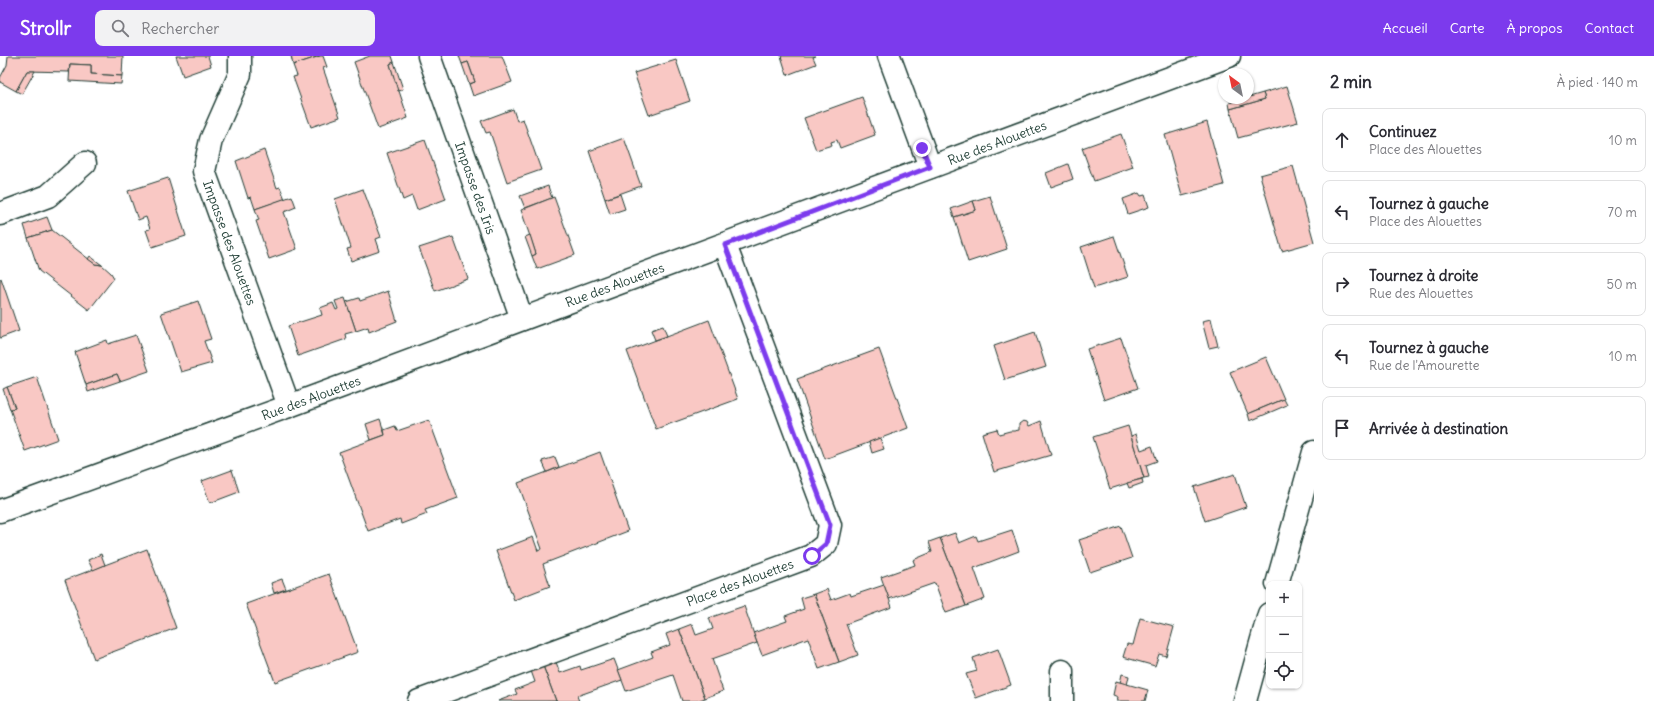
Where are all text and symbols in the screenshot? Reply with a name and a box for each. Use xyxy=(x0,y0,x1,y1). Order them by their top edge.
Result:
search box xyxy=(95,10,375,46)
text: Strollr xyxy=(20,16,71,40)
icon: search xyxy=(109,17,131,39)
text: Rechercher xyxy=(141,19,219,38)
text: Accueil xyxy=(1383,19,1428,37)
text: Carte xyxy=(1450,19,1485,37)
text: À propos xyxy=(1507,19,1563,37)
text: Contact xyxy=(1585,19,1634,37)
north arrow xyxy=(1218,68,1254,104)
text: 2 min xyxy=(1330,71,1372,93)
text: À pied · 140 m xyxy=(1557,74,1638,91)
street label: Rue des Alouettes xyxy=(945,117,1049,169)
text: Continuez xyxy=(1369,122,1437,141)
icon: ahead xyxy=(1331,129,1353,151)
text: 10 m xyxy=(1609,132,1637,149)
route end xyxy=(913,139,931,157)
street label: Impasse des Iris xyxy=(451,140,499,237)
text: Place des Alouettes xyxy=(1369,141,1482,158)
street label: Impasse des Alouettes xyxy=(199,178,260,308)
text: Tournez à gauche xyxy=(1369,194,1489,213)
icon: left xyxy=(1331,201,1353,223)
text: 70 m xyxy=(1608,204,1637,221)
text: Place des Alouettes xyxy=(1369,213,1482,230)
street label: Rue des Alouettes xyxy=(563,259,667,311)
text: Tournez à droite xyxy=(1369,266,1478,285)
icon: right xyxy=(1331,273,1353,295)
text: 50 m xyxy=(1606,276,1637,293)
text: Rue des Alouettes xyxy=(1369,285,1473,302)
text: Tournez à gauche xyxy=(1369,338,1489,357)
icon: left xyxy=(1331,345,1353,367)
text: 10 m xyxy=(1609,348,1637,365)
text: Rue de l'Amourette xyxy=(1369,357,1480,374)
street label: Rue des Alouettes xyxy=(259,372,363,424)
icon: arrive xyxy=(1331,417,1353,439)
text: Arrivée à destination xyxy=(1369,419,1508,438)
route start xyxy=(803,547,821,565)
street label: Place des Alouettes xyxy=(684,555,796,610)
map controls xyxy=(1266,581,1302,689)
button: + xyxy=(1266,581,1302,617)
button: − xyxy=(1266,617,1302,653)
button: locate xyxy=(1266,653,1302,689)

